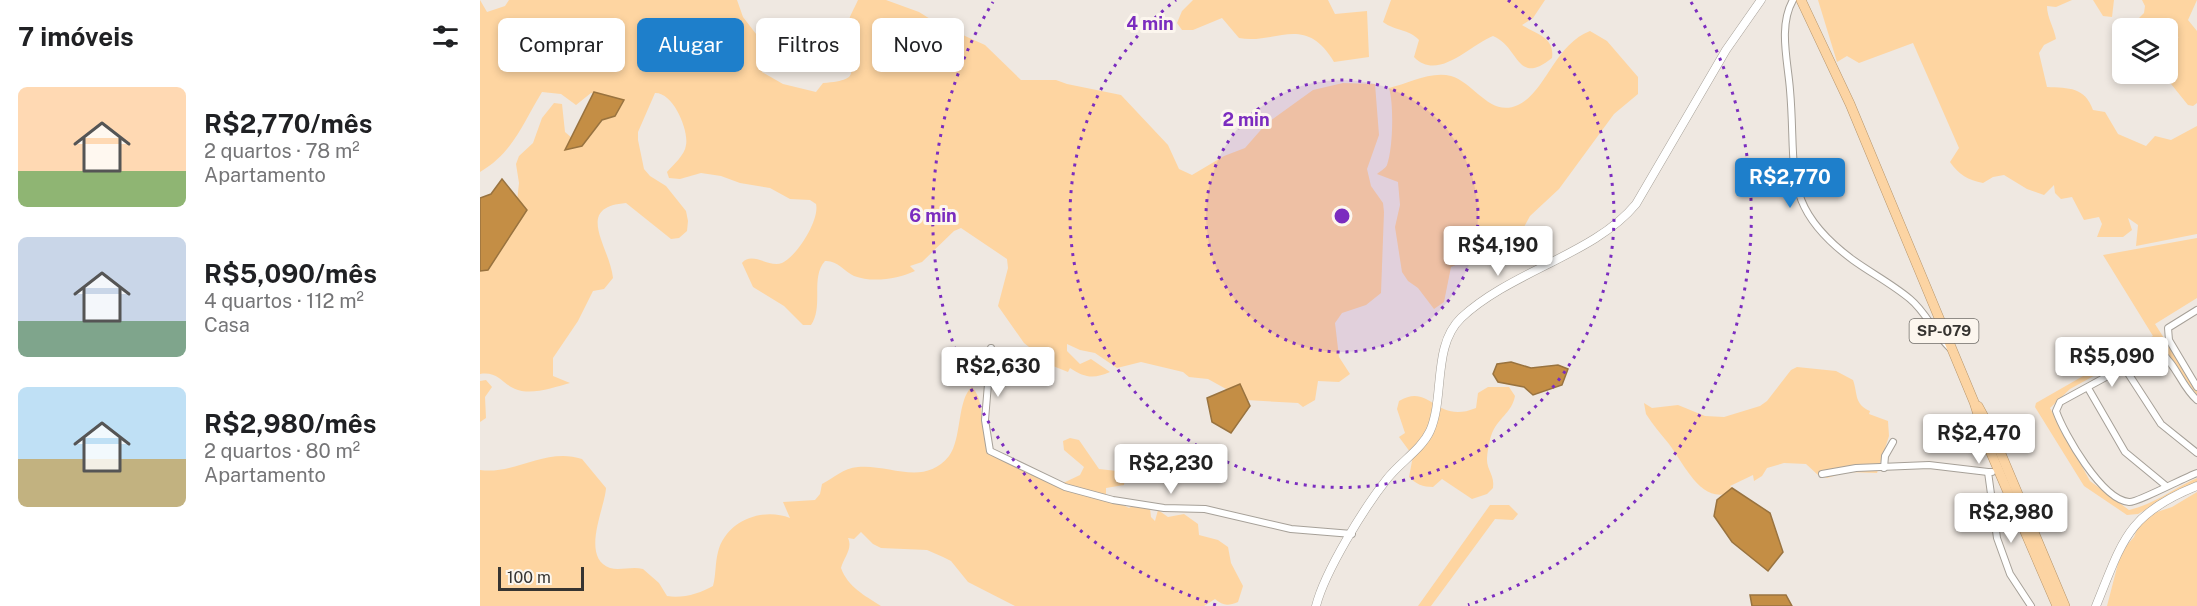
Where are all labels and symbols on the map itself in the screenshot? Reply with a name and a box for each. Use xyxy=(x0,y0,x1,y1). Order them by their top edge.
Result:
text: 4 min xyxy=(1126,13,1174,34)
text: 2 min xyxy=(1222,109,1270,130)
pin: R$2,770 xyxy=(1735,158,1845,209)
text: 6 min xyxy=(909,205,957,226)
centre of rings xyxy=(1332,206,1352,226)
pin: R$4,190 xyxy=(1443,226,1553,277)
road number: SP-079 xyxy=(1910,319,1978,343)
pin: R$5,090 xyxy=(2057,337,2167,388)
pin: R$2,630 xyxy=(943,347,1053,398)
pin: R$2,470 xyxy=(1924,414,2034,465)
pin: R$2,230 xyxy=(1116,444,1226,495)
pin: R$2,980 xyxy=(1956,493,2066,544)
scale bar xyxy=(498,564,584,592)

